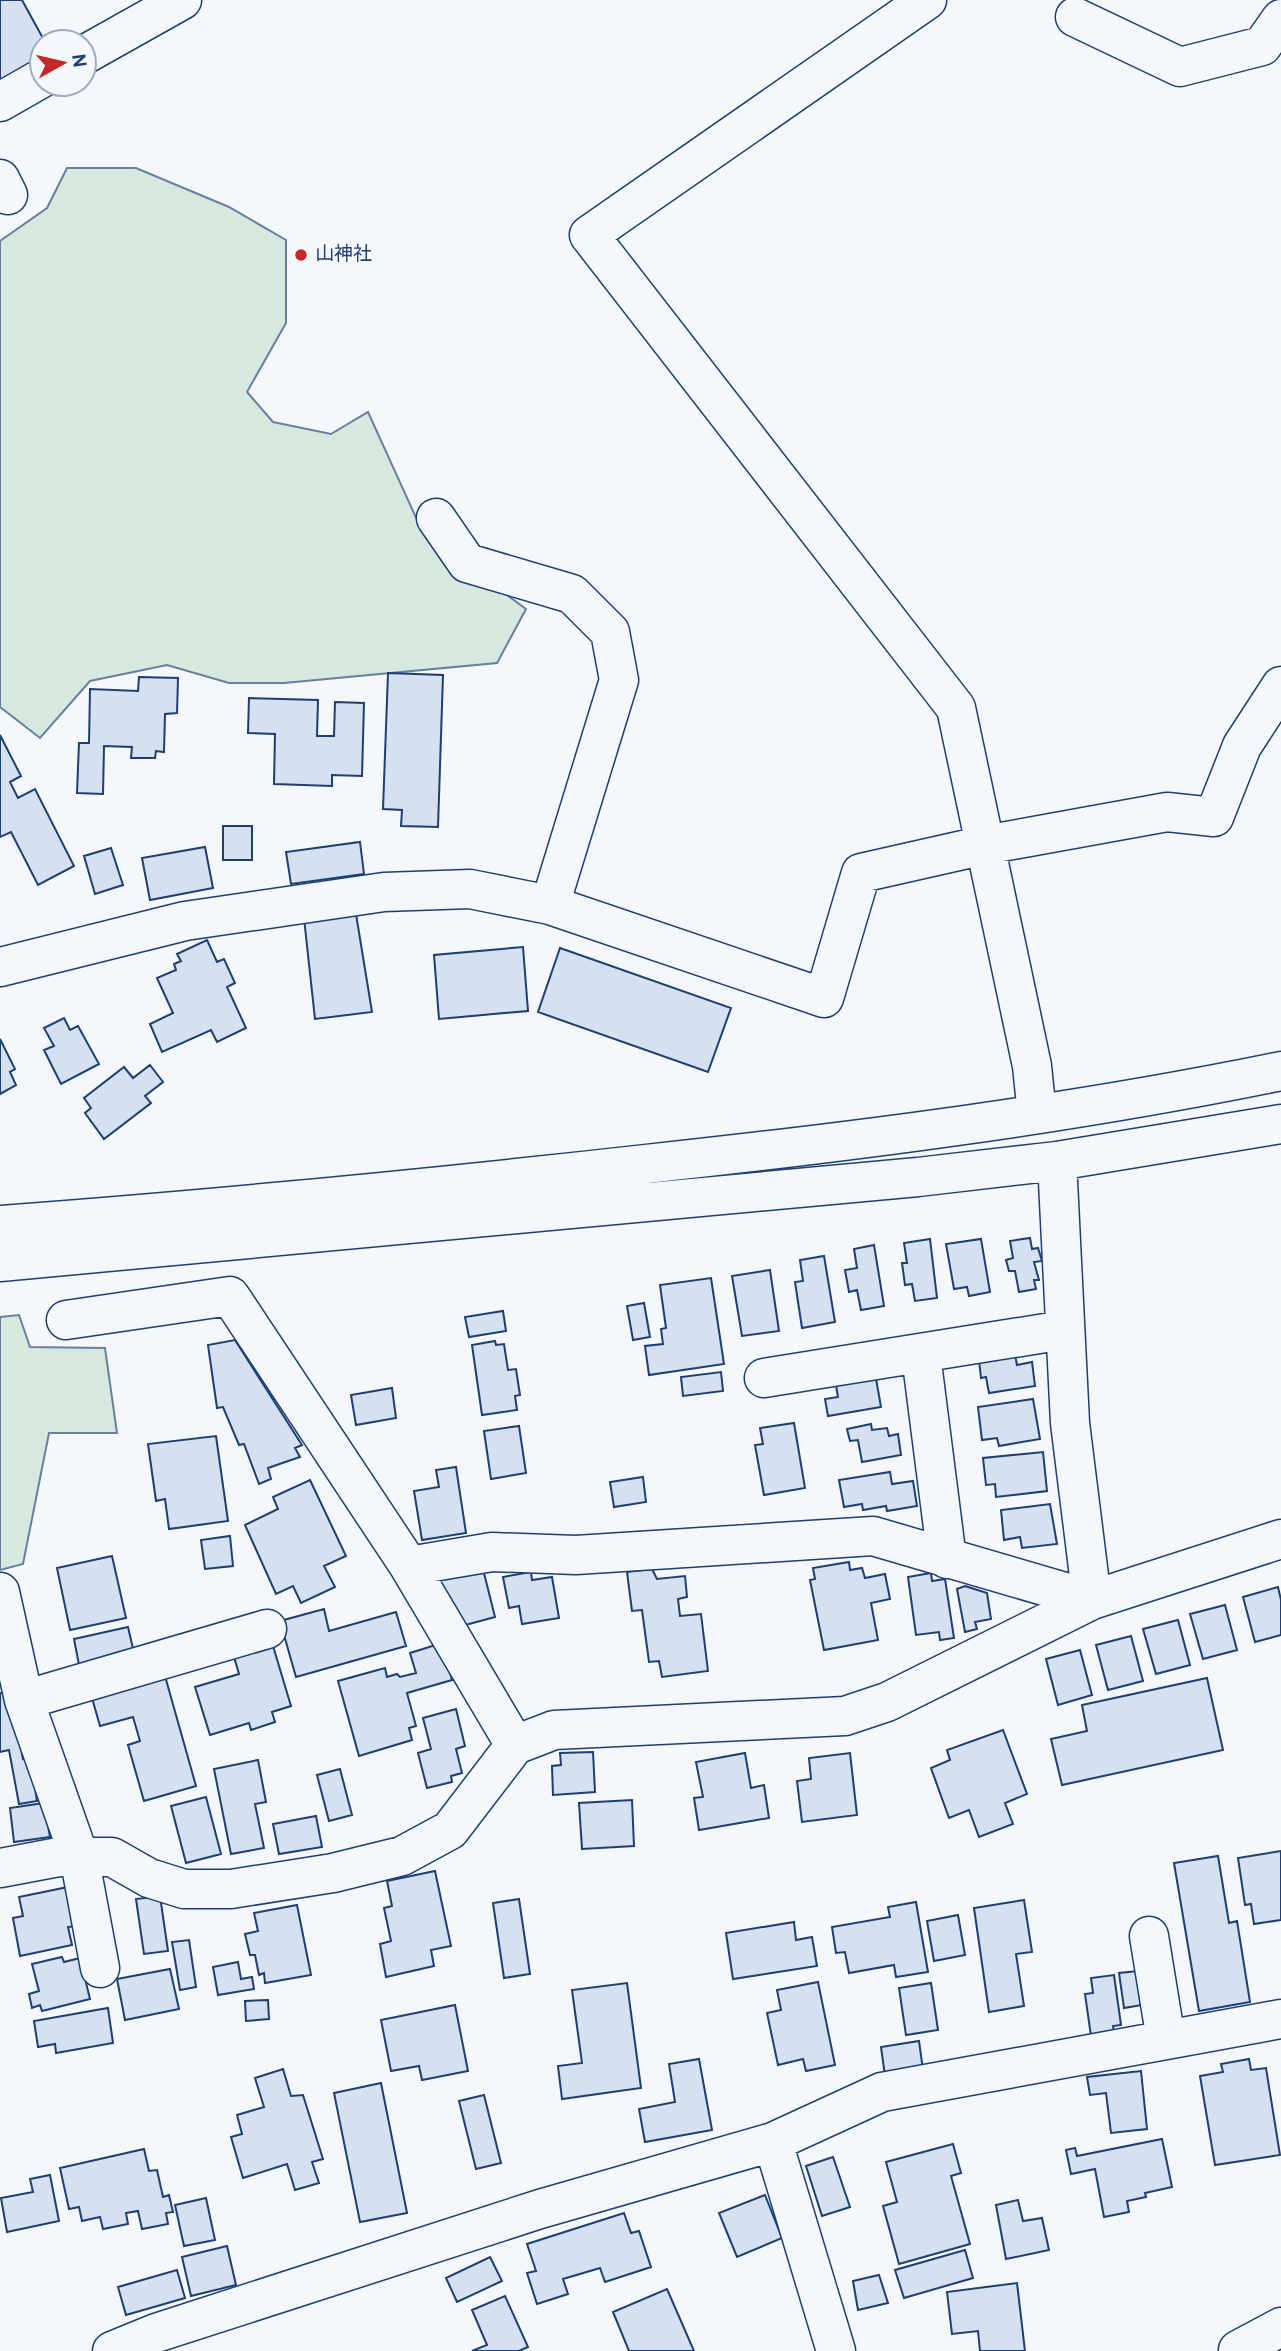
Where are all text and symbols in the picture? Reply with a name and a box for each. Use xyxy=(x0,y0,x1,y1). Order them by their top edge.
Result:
north arrow xyxy=(28,28,98,98)
text: N xyxy=(65,52,91,69)
place label: 山神社 xyxy=(315,243,372,267)
marker: 山神社 xyxy=(293,247,309,263)

